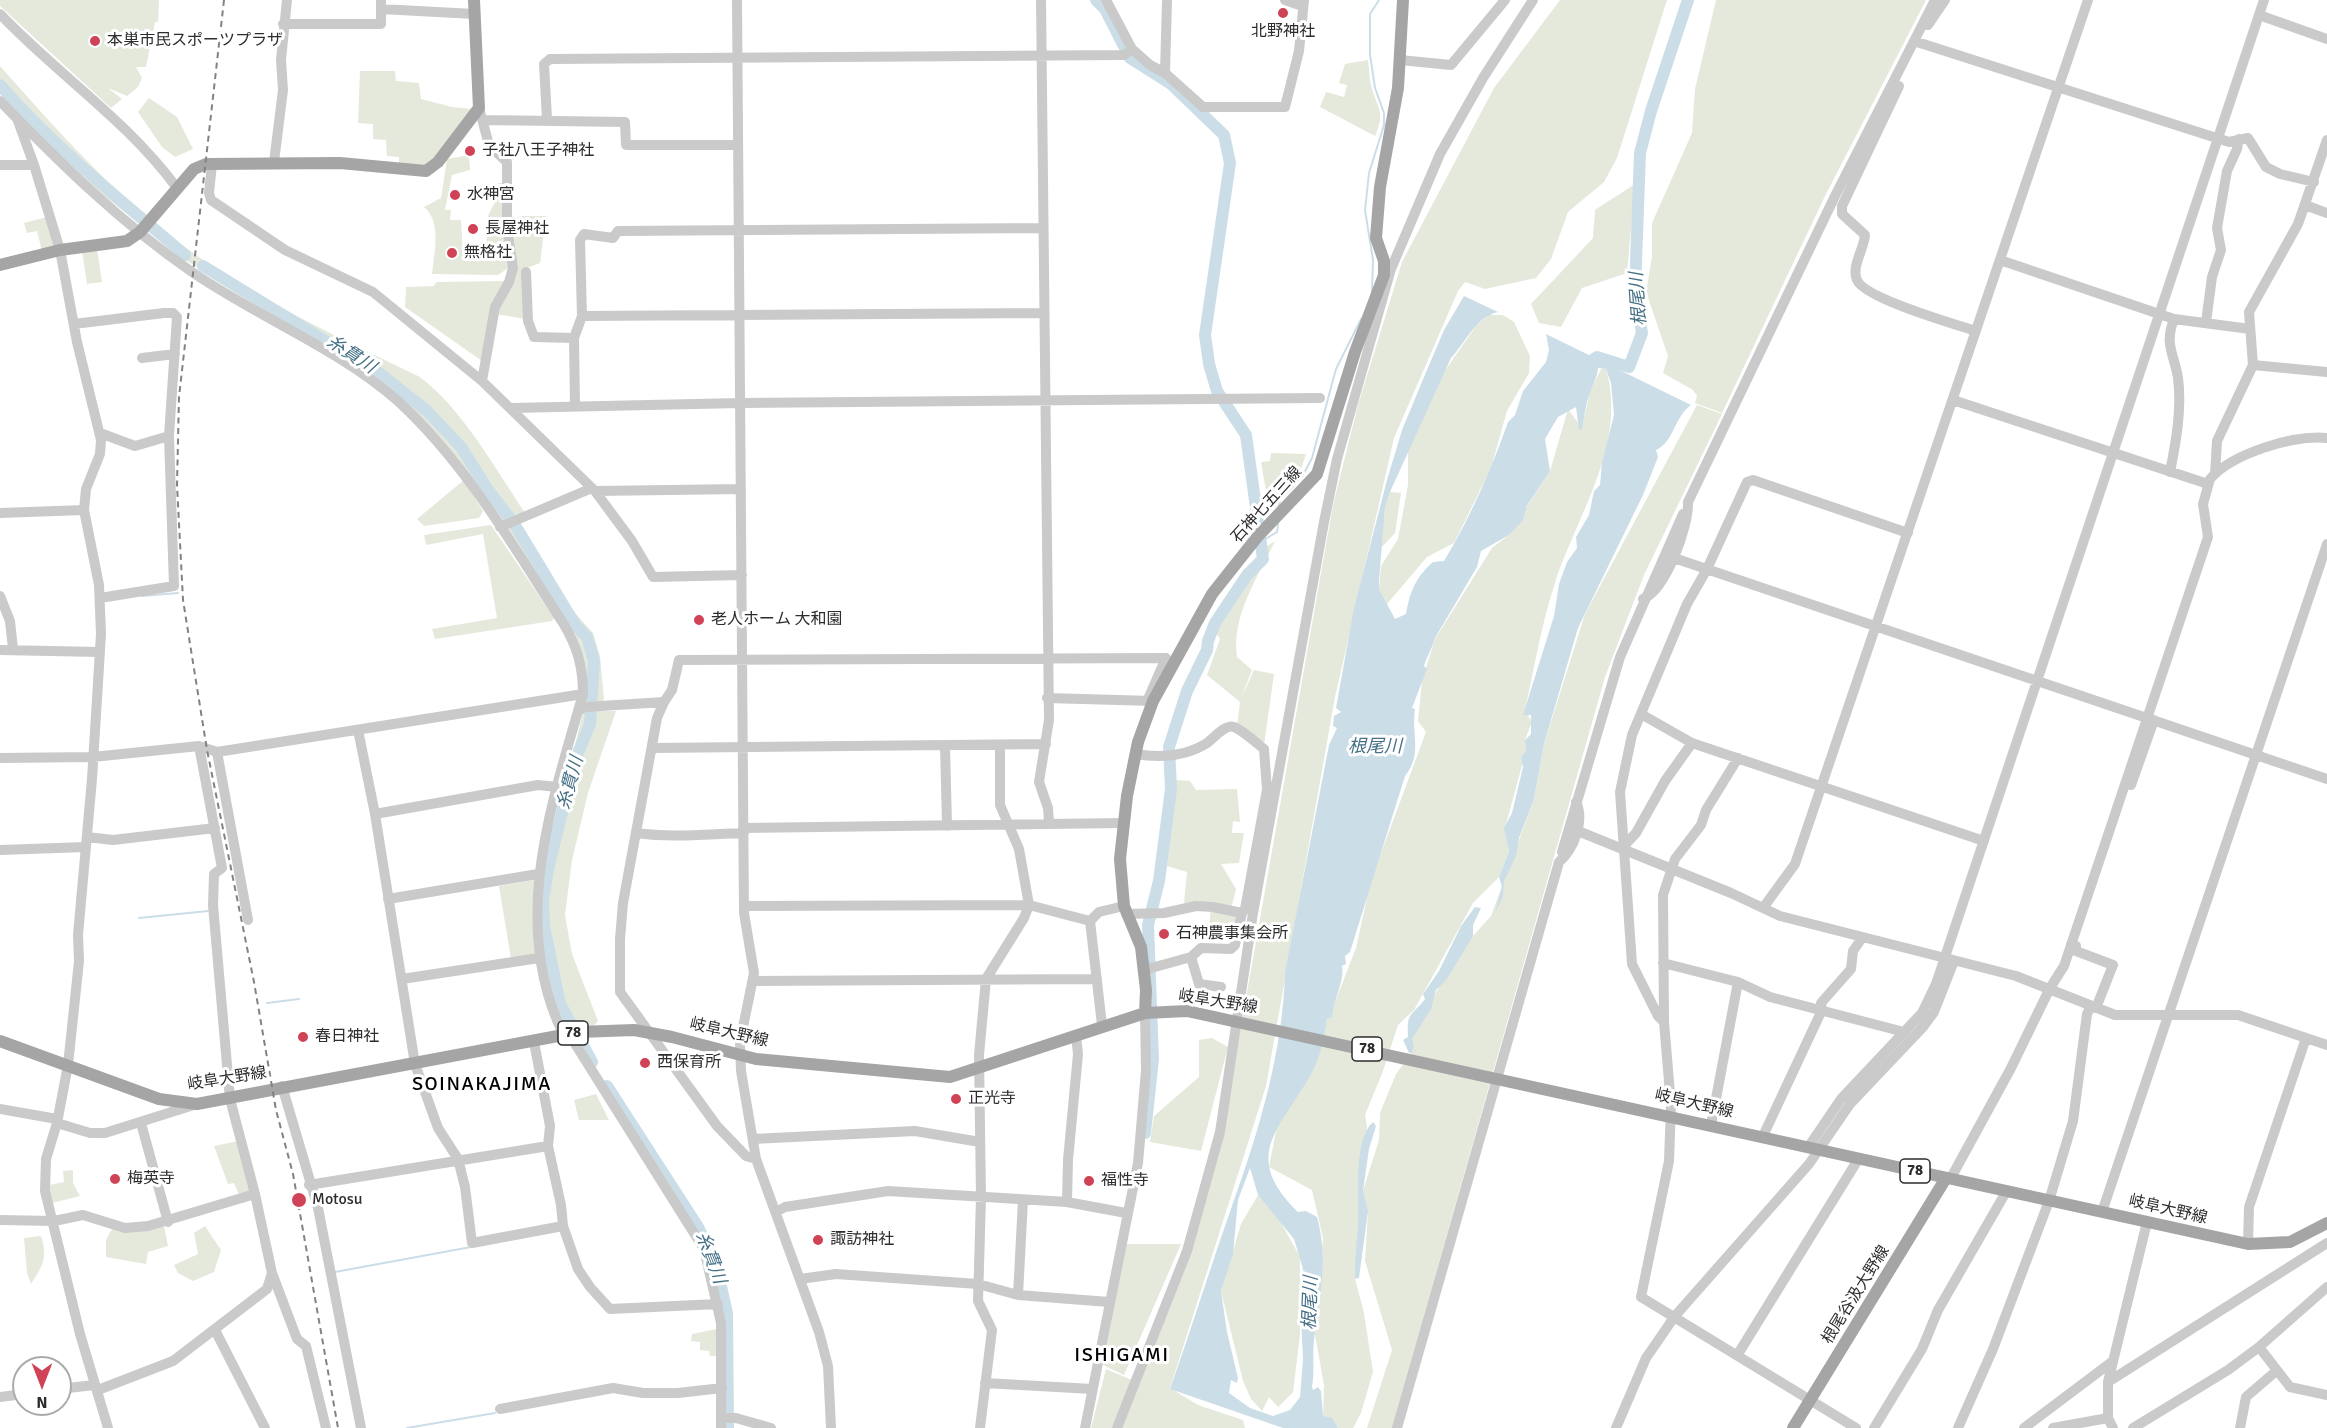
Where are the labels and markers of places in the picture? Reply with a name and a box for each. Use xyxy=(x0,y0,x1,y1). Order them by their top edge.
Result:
marker: 北野神社 xyxy=(1276,6,1290,20)
place label: 北野神社 xyxy=(1251,22,1315,42)
place label: 本巣市民スポーツプラザ xyxy=(107,31,283,51)
marker: 本巣市民スポーツプラザ xyxy=(88,34,102,48)
place label: 子社八王子神社 xyxy=(482,141,594,161)
marker: 子社八王子神社 xyxy=(463,144,477,158)
place label: 水神宮 xyxy=(467,185,515,205)
marker: 水神宮 xyxy=(448,188,462,202)
place label: 長屋神社 xyxy=(485,219,549,239)
marker: 長屋神社 xyxy=(466,222,480,236)
place label: 無格社 xyxy=(464,243,512,263)
marker: 無格社 xyxy=(445,246,459,260)
place label: 老人ホーム 大和園 xyxy=(711,610,843,630)
marker: 老人ホーム 大和園 xyxy=(692,613,706,627)
place label: 石神農事集会所 xyxy=(1176,924,1288,944)
marker: 石神農事集会所 xyxy=(1157,927,1171,941)
place label: 春日神社 xyxy=(315,1027,379,1047)
marker: 春日神社 xyxy=(296,1030,310,1044)
place label: 西保育所 xyxy=(657,1053,721,1073)
marker: 西保育所 xyxy=(638,1056,652,1070)
place label: 正光寺 xyxy=(968,1089,1016,1109)
marker: 正光寺 xyxy=(949,1092,963,1106)
place label: 梅英寺 xyxy=(127,1169,175,1189)
place label: 福性寺 xyxy=(1101,1171,1149,1191)
marker: 梅英寺 xyxy=(108,1172,122,1186)
marker: 福性寺 xyxy=(1082,1174,1096,1188)
place label: Motosu xyxy=(312,1190,363,1210)
marker: Motosu xyxy=(290,1191,308,1209)
place label: 諏訪神社 xyxy=(830,1230,894,1250)
marker: 諏訪神社 xyxy=(811,1233,825,1247)

